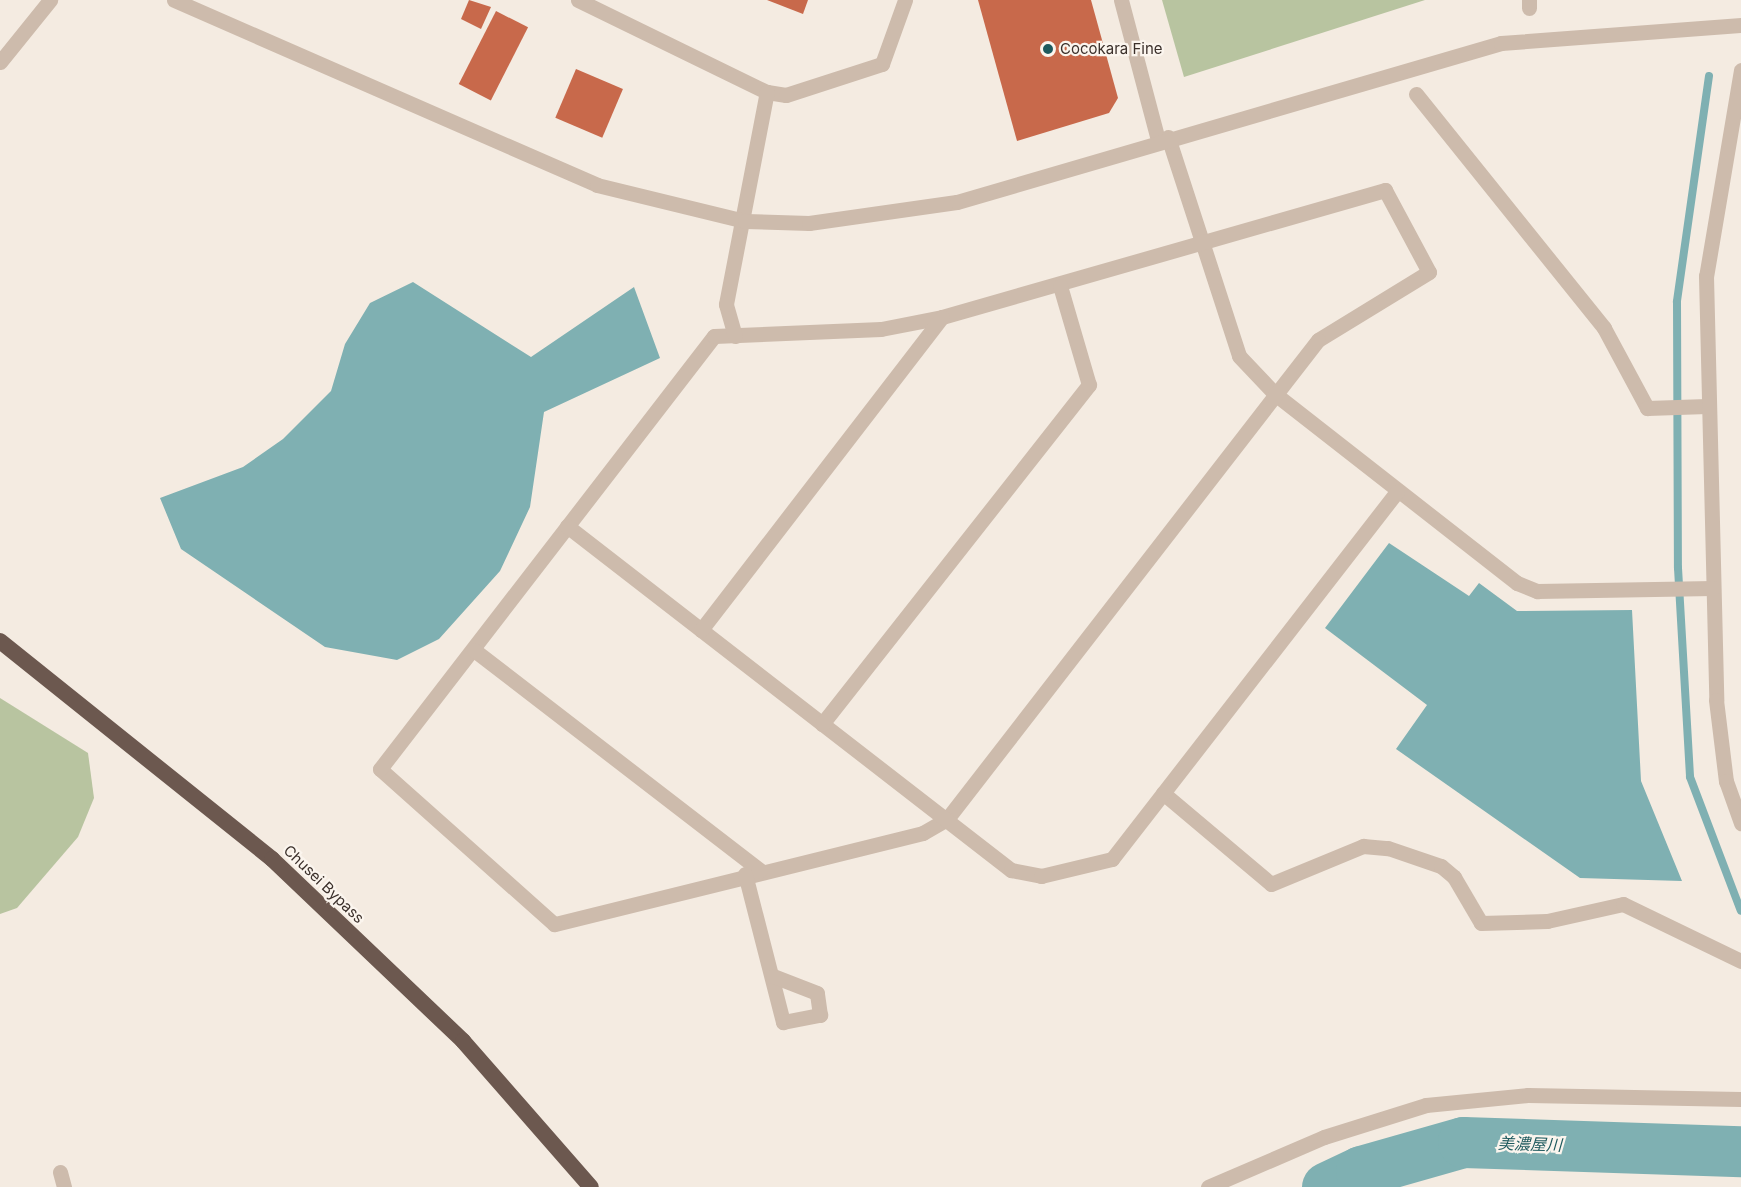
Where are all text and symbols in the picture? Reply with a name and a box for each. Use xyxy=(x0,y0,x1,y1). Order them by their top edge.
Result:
place label: Cocokara Fine xyxy=(1060,40,1163,58)
marker: Cocokara Fine xyxy=(1041,42,1055,56)
street label: Chusei Bypass xyxy=(280,841,368,927)
water label: 美濃屋川 xyxy=(1498,1133,1562,1155)

